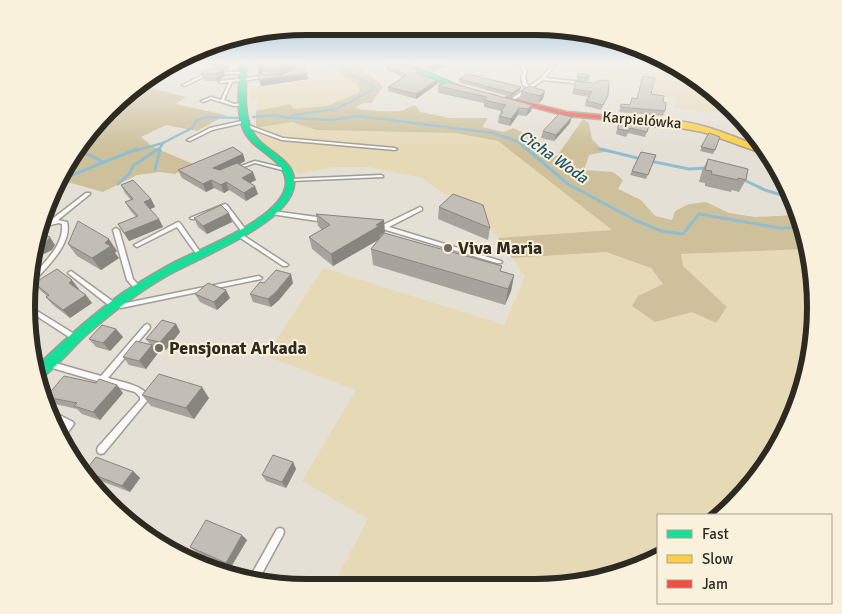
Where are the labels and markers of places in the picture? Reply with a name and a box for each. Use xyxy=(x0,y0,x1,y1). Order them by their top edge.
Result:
place label: Viva Maria xyxy=(458,237,542,259)
marker: Viva Maria xyxy=(442,242,454,254)
place label: Pensjonat Arkada xyxy=(169,337,307,359)
marker: Pensjonat Arkada xyxy=(153,342,165,354)

